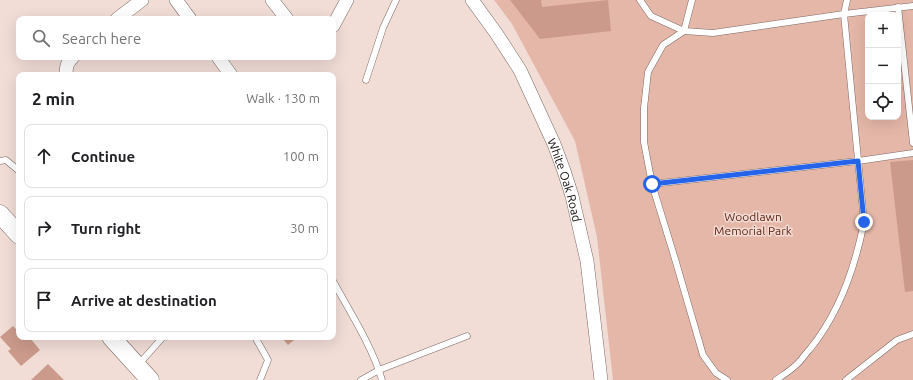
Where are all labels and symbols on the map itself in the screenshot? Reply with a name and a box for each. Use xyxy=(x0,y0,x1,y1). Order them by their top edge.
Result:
street label: White Oak Road xyxy=(546,136,584,223)
route start xyxy=(643,175,661,193)
park label: Woodlawn Memorial Park xyxy=(714,210,792,237)
route end xyxy=(855,213,873,231)

